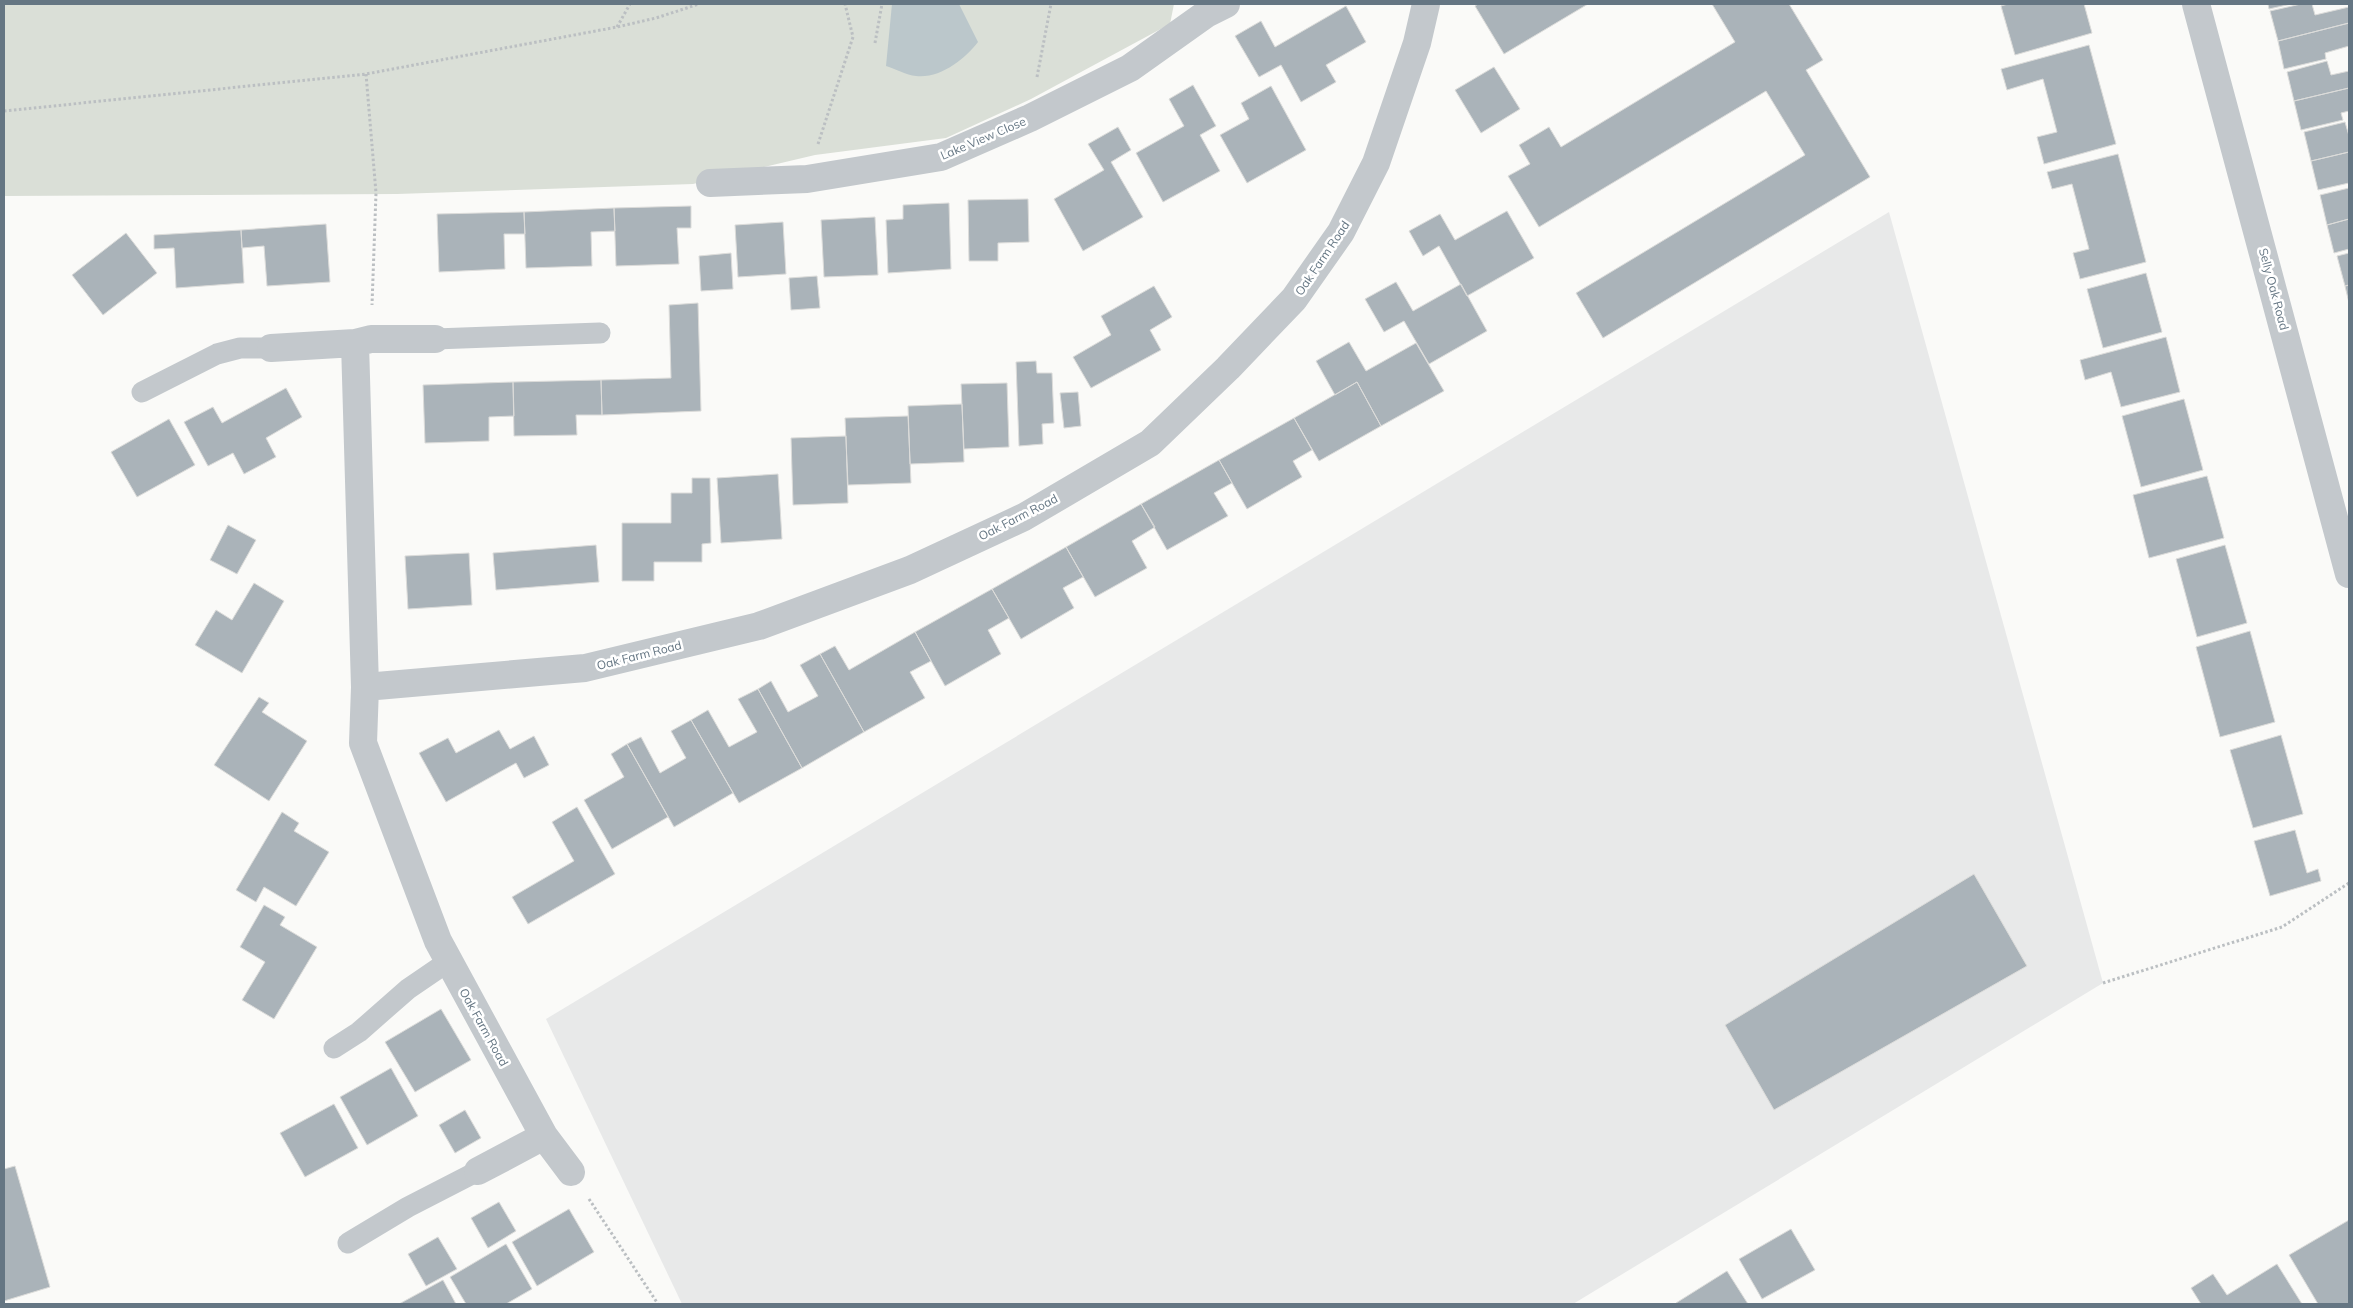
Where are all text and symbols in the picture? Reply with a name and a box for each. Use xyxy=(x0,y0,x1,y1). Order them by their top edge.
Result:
street label: Lake View Close xyxy=(938,113,1028,163)
street label: Oak Farm Road xyxy=(1291,218,1353,298)
street label: Selly Oak Road xyxy=(2256,246,2292,332)
street label: Oak Farm Road xyxy=(976,491,1060,543)
street label: Oak Farm Road xyxy=(595,637,683,673)
street label: Oak Farm Road xyxy=(456,985,512,1069)

